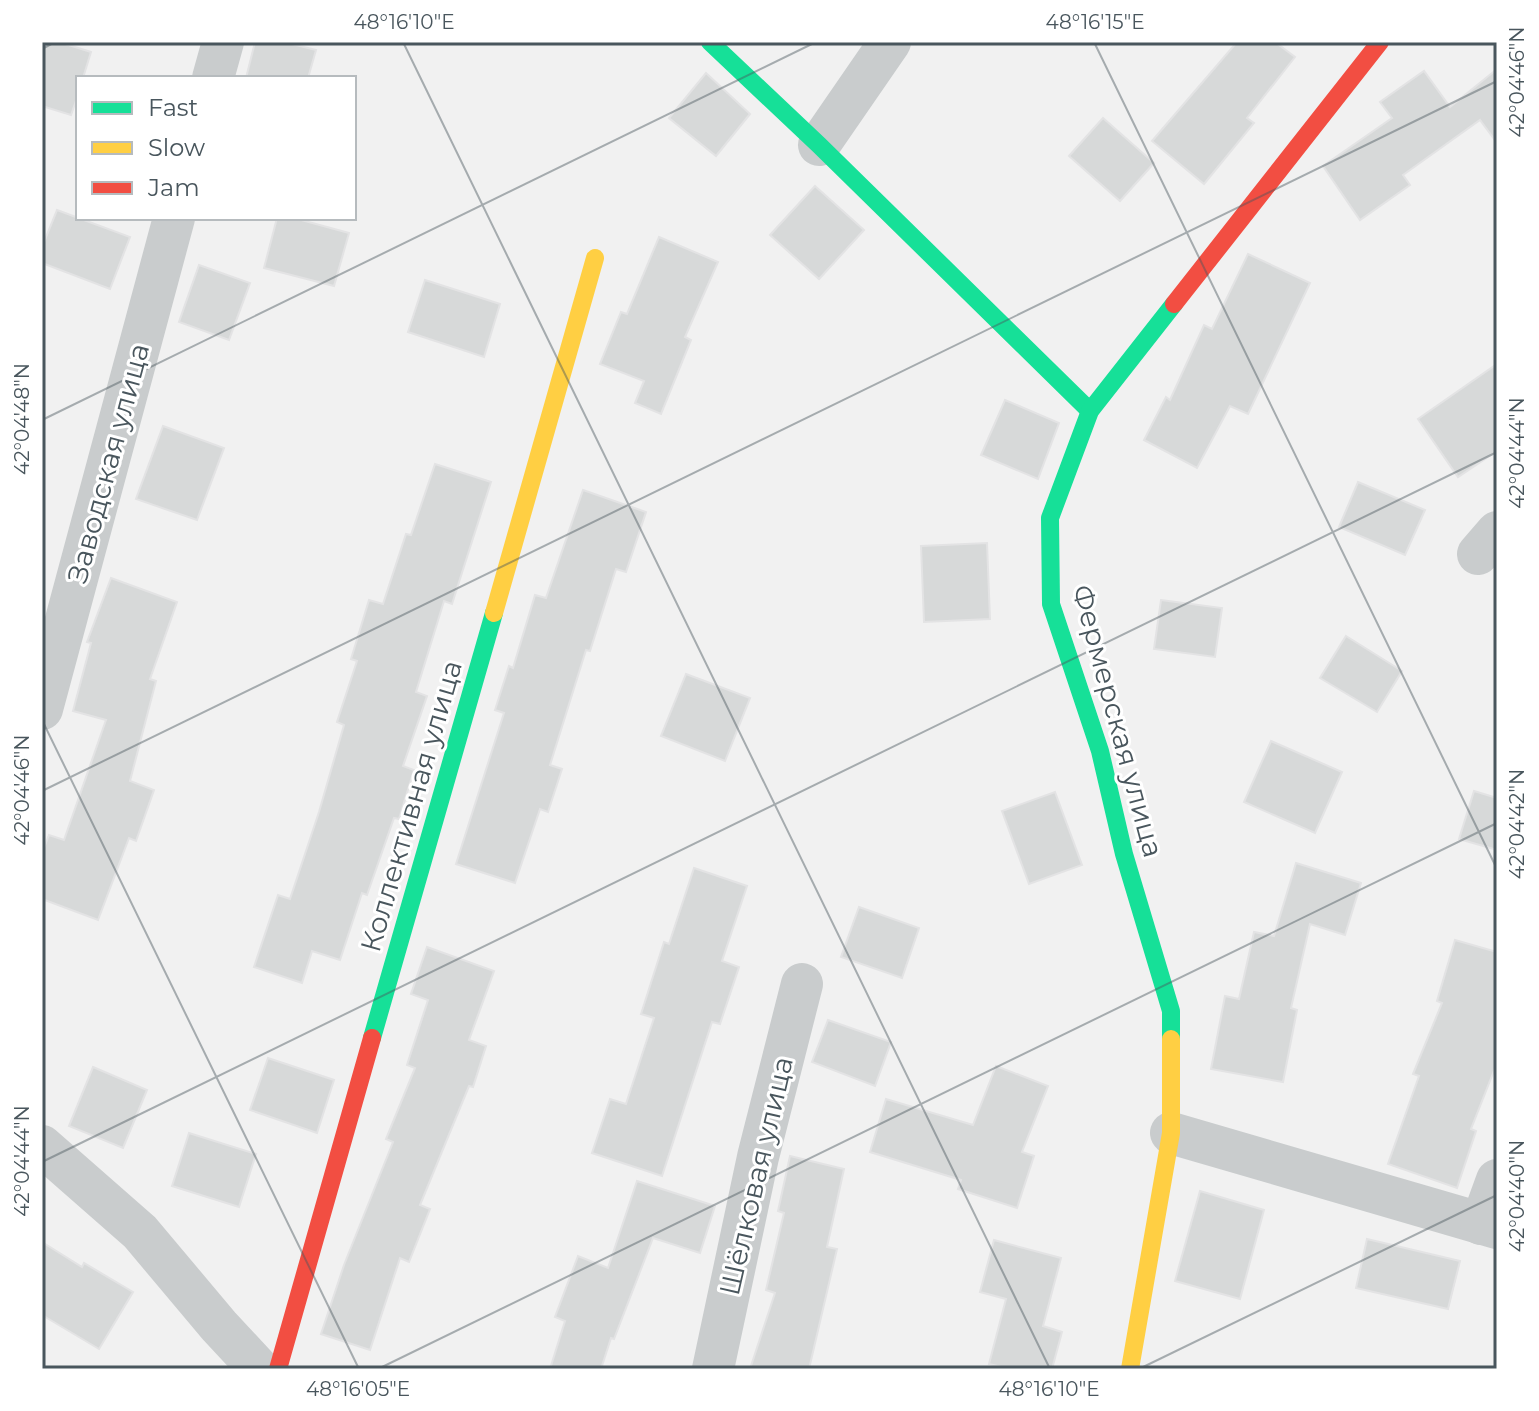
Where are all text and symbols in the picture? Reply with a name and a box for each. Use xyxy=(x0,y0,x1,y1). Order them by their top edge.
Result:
text: 48°16'10"E xyxy=(353,10,455,34)
text: 48°16'15"E xyxy=(1045,10,1145,34)
text: 42°04'46"N xyxy=(1505,26,1529,138)
legend xyxy=(76,76,356,220)
text: Fast xyxy=(148,93,199,122)
text: Slow xyxy=(148,133,205,162)
text: Jam xyxy=(147,173,200,202)
street label: Заводская улица xyxy=(60,340,156,586)
text: 42°04'48"N xyxy=(10,363,34,475)
text: 42°04'44"N xyxy=(1505,397,1529,509)
street label: Фермерская улица xyxy=(1065,581,1171,861)
street label: Коллективная улица xyxy=(353,656,469,956)
text: 42°04'46"N xyxy=(10,734,34,846)
text: 42°04'42"N xyxy=(1505,769,1529,879)
street label: Шёлковая улица xyxy=(712,1053,800,1299)
text: 42°04'44"N xyxy=(10,1105,34,1217)
text: 42°04'40"N xyxy=(1505,1140,1529,1252)
text: 48°16'05"E xyxy=(306,1377,410,1401)
text: 48°16'10"E xyxy=(998,1377,1100,1401)

